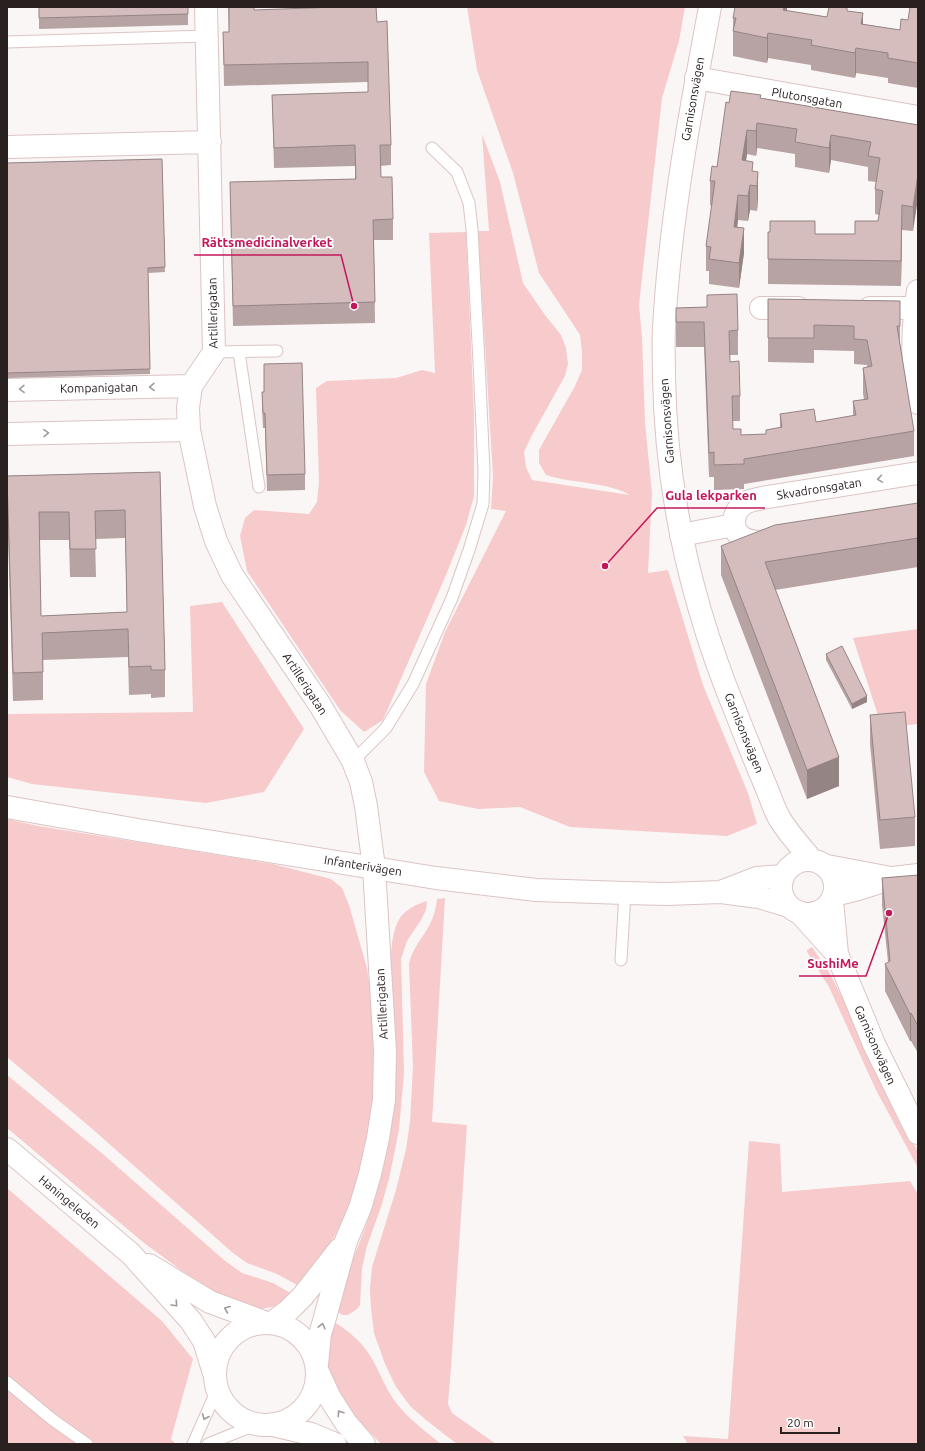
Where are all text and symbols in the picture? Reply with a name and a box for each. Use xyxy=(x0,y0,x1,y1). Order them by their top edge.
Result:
street label: Garnisonsvägen xyxy=(679,56,706,142)
street label: Plutonsgatan xyxy=(771,85,844,110)
callout: Rättsmedicinalverket xyxy=(194,230,341,255)
text: Rättsmedicinalverket xyxy=(202,235,333,249)
street label: Artillerigatan xyxy=(205,277,220,349)
street label: Garnisonsvägen xyxy=(657,378,676,464)
street label: Kompanigatan xyxy=(60,380,138,395)
one-way arrow xyxy=(149,383,155,391)
one-way arrow xyxy=(19,385,25,393)
one-way arrow xyxy=(43,429,49,437)
one-way arrow xyxy=(876,474,883,483)
street label: Skvadronsgatan xyxy=(776,475,862,502)
callout: Gula lekparken xyxy=(657,483,765,508)
text: Gula lekparken xyxy=(665,488,757,502)
street label: Artillerigatan xyxy=(281,650,330,717)
street label: Garnisonsvägen xyxy=(722,691,766,775)
street label: Infanterivägen xyxy=(323,853,403,878)
callout: SushiMe xyxy=(799,951,866,976)
text: SushiMe xyxy=(807,956,859,970)
street label: Artillerigatan xyxy=(373,968,390,1040)
street label: Garnisonsvägen xyxy=(852,1003,899,1086)
street label: Haningeleden xyxy=(36,1173,102,1231)
one-way arrow xyxy=(170,1299,178,1307)
one-way arrow xyxy=(223,1306,231,1314)
one-way arrow xyxy=(318,1323,326,1329)
scale bar xyxy=(781,1409,839,1435)
one-way arrow xyxy=(337,1410,345,1417)
one-way arrow xyxy=(202,1413,210,1421)
text: 20 m xyxy=(787,1416,814,1429)

